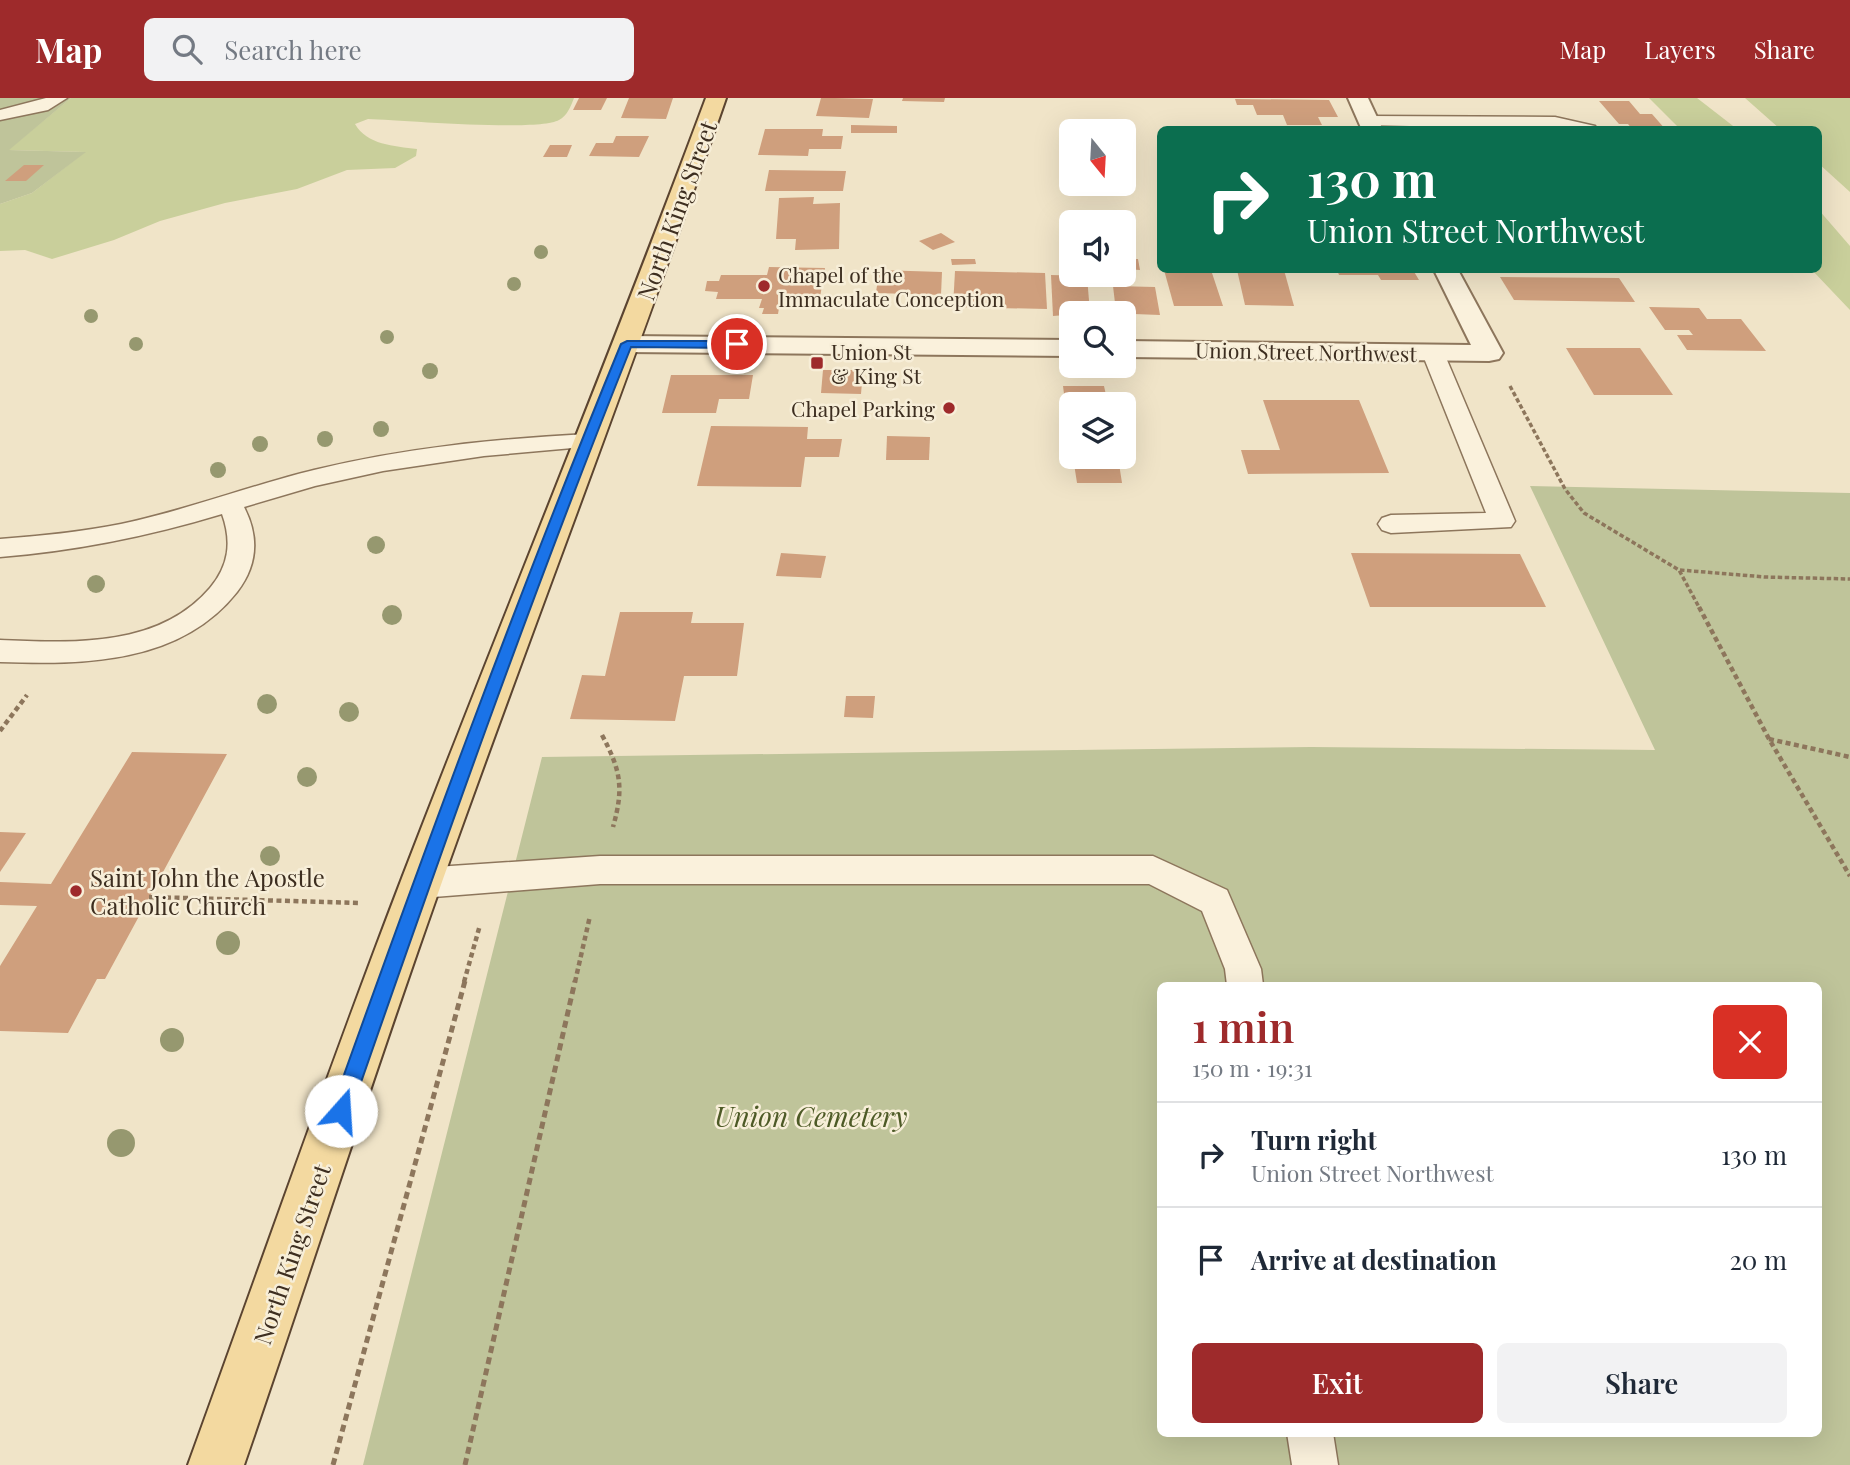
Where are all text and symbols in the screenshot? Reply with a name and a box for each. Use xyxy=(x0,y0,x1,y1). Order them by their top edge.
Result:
search box xyxy=(144,18,634,81)
text: Map xyxy=(35,27,102,71)
icon: search xyxy=(168,30,206,68)
text: Search here xyxy=(224,32,362,67)
text: Map xyxy=(1560,33,1606,65)
text: Layers xyxy=(1644,33,1716,65)
text: Share xyxy=(1754,33,1815,65)
street label: North King Street xyxy=(629,115,724,304)
north arrow xyxy=(1059,119,1136,196)
map controls xyxy=(1059,119,1136,469)
text: 130 m xyxy=(1307,145,1437,210)
icon: right xyxy=(1192,154,1283,245)
text: Union Street Northwest xyxy=(1307,208,1645,251)
button: sound xyxy=(1059,210,1136,287)
place label: Chapel of the Immaculate Conception xyxy=(778,260,1005,312)
marker: Chapel of the Immaculate Conception xyxy=(756,278,772,294)
button: search xyxy=(1059,301,1136,378)
pin xyxy=(707,314,767,374)
icon: arrive xyxy=(718,325,756,363)
street label: Union Street Northwest xyxy=(1195,335,1418,367)
place label: Union St & King St xyxy=(831,337,922,389)
marker: Union St & King St xyxy=(809,355,825,371)
button: layers xyxy=(1059,392,1136,469)
place label: Chapel Parking xyxy=(791,394,935,422)
marker: Chapel Parking xyxy=(941,400,957,416)
place label: Saint John the Apostle Catholic Church xyxy=(90,861,325,921)
marker: Saint John the Apostle Catholic Church xyxy=(68,883,84,899)
text: 1 min xyxy=(1192,998,1294,1054)
button: close xyxy=(1713,1005,1787,1079)
text: 150 m · 19:31 xyxy=(1192,1052,1312,1083)
position arrow xyxy=(304,1074,378,1148)
park label: Union Cemetery xyxy=(714,1097,908,1134)
text: Turn right xyxy=(1251,1122,1377,1157)
icon: right xyxy=(1192,1136,1230,1174)
text: 130 m xyxy=(1721,1137,1787,1172)
text: Union Street Northwest xyxy=(1251,1157,1494,1188)
street label: North King Street xyxy=(245,1159,337,1348)
icon: arrive xyxy=(1192,1241,1230,1279)
text: Arrive at destination xyxy=(1251,1242,1497,1277)
text: 20 m xyxy=(1729,1242,1787,1277)
button: Exit xyxy=(1192,1343,1483,1423)
button: Share xyxy=(1497,1343,1787,1423)

